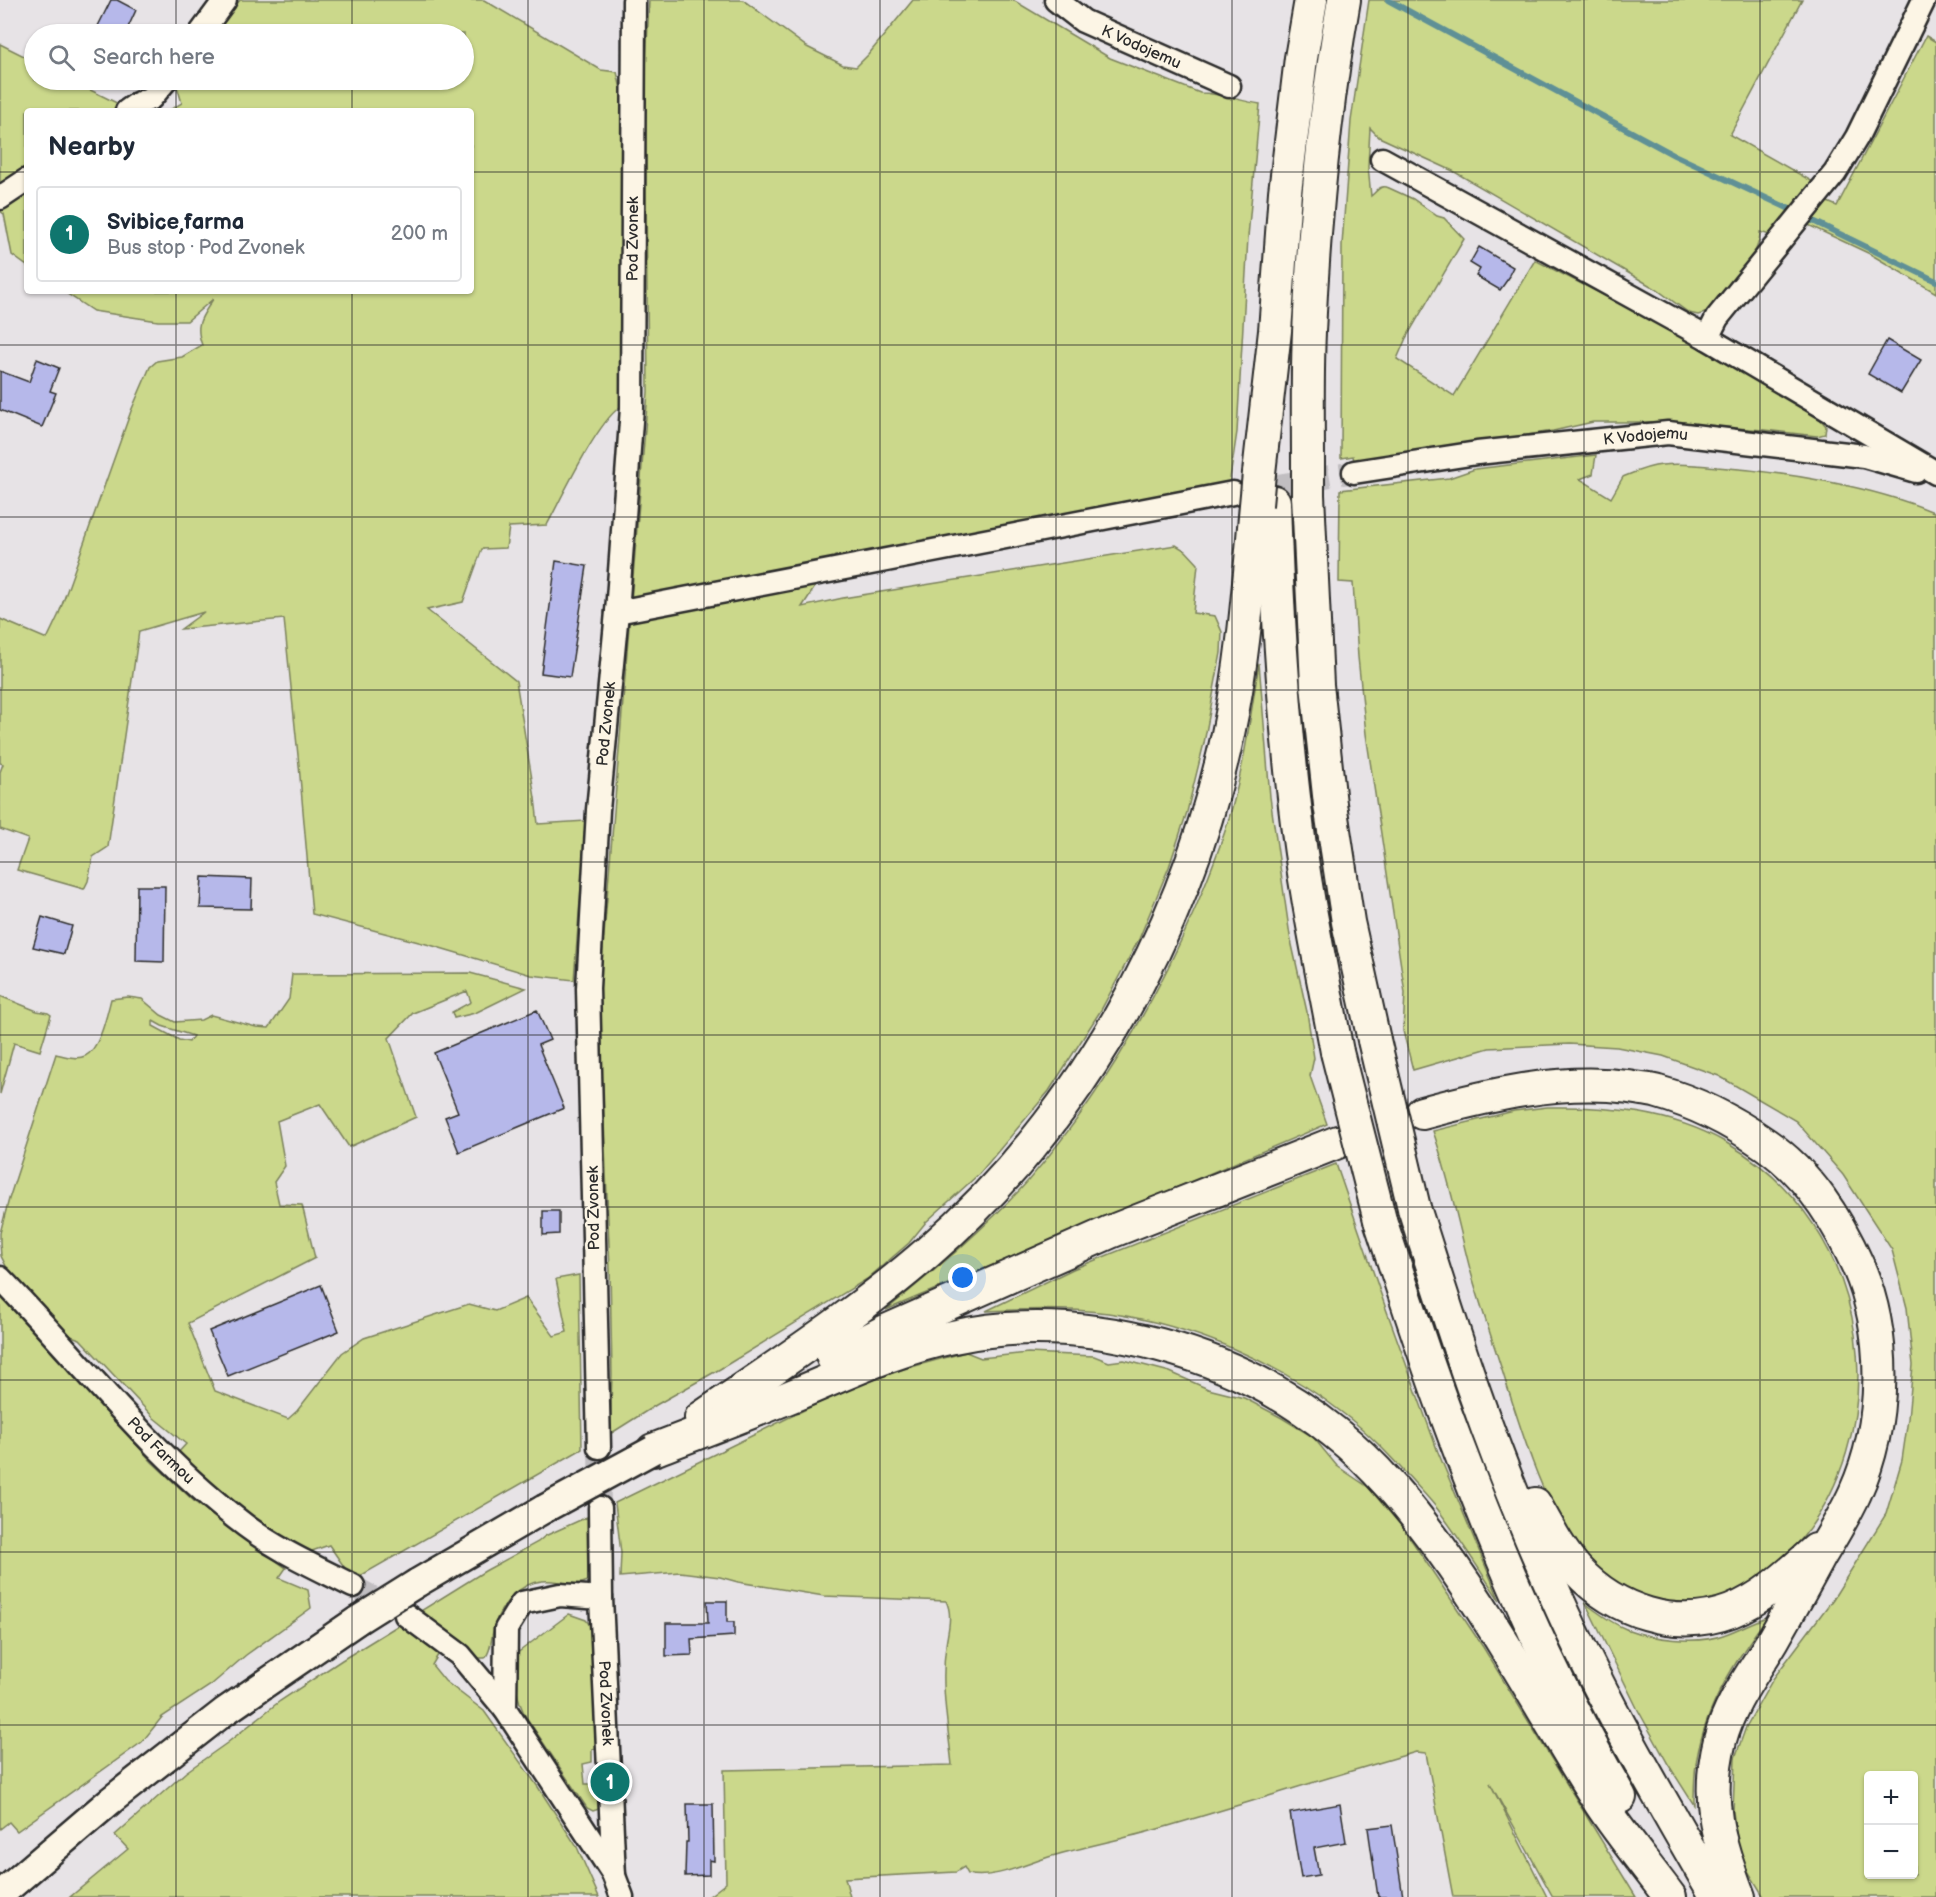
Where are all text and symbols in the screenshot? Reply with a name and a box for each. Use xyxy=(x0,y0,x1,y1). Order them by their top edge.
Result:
street label: K Vodojemu xyxy=(1098,21,1184,73)
search box xyxy=(24,24,474,90)
icon: search xyxy=(45,41,78,74)
text: Search here xyxy=(93,44,215,71)
text: Nearby xyxy=(48,132,135,163)
street label: Pod Zvonek xyxy=(623,196,643,281)
text: Svibice,farma xyxy=(107,209,244,236)
text: 1 xyxy=(65,222,74,246)
text: 200 m xyxy=(391,222,448,246)
text: Bus stop · Pod Zvonek xyxy=(107,236,305,260)
street label: K Vodojemu xyxy=(1602,423,1689,449)
street label: Pod Zvonek xyxy=(593,681,620,767)
street label: Pod Zvonek xyxy=(584,1165,604,1251)
your location xyxy=(948,1263,977,1292)
street label: Pod Farmou xyxy=(123,1413,198,1488)
street label: Pod Zvonek xyxy=(594,1660,617,1746)
pin: 1 xyxy=(590,1760,630,1804)
map controls xyxy=(1864,1771,1918,1879)
button: + xyxy=(1864,1771,1918,1825)
button: − xyxy=(1864,1825,1918,1879)

